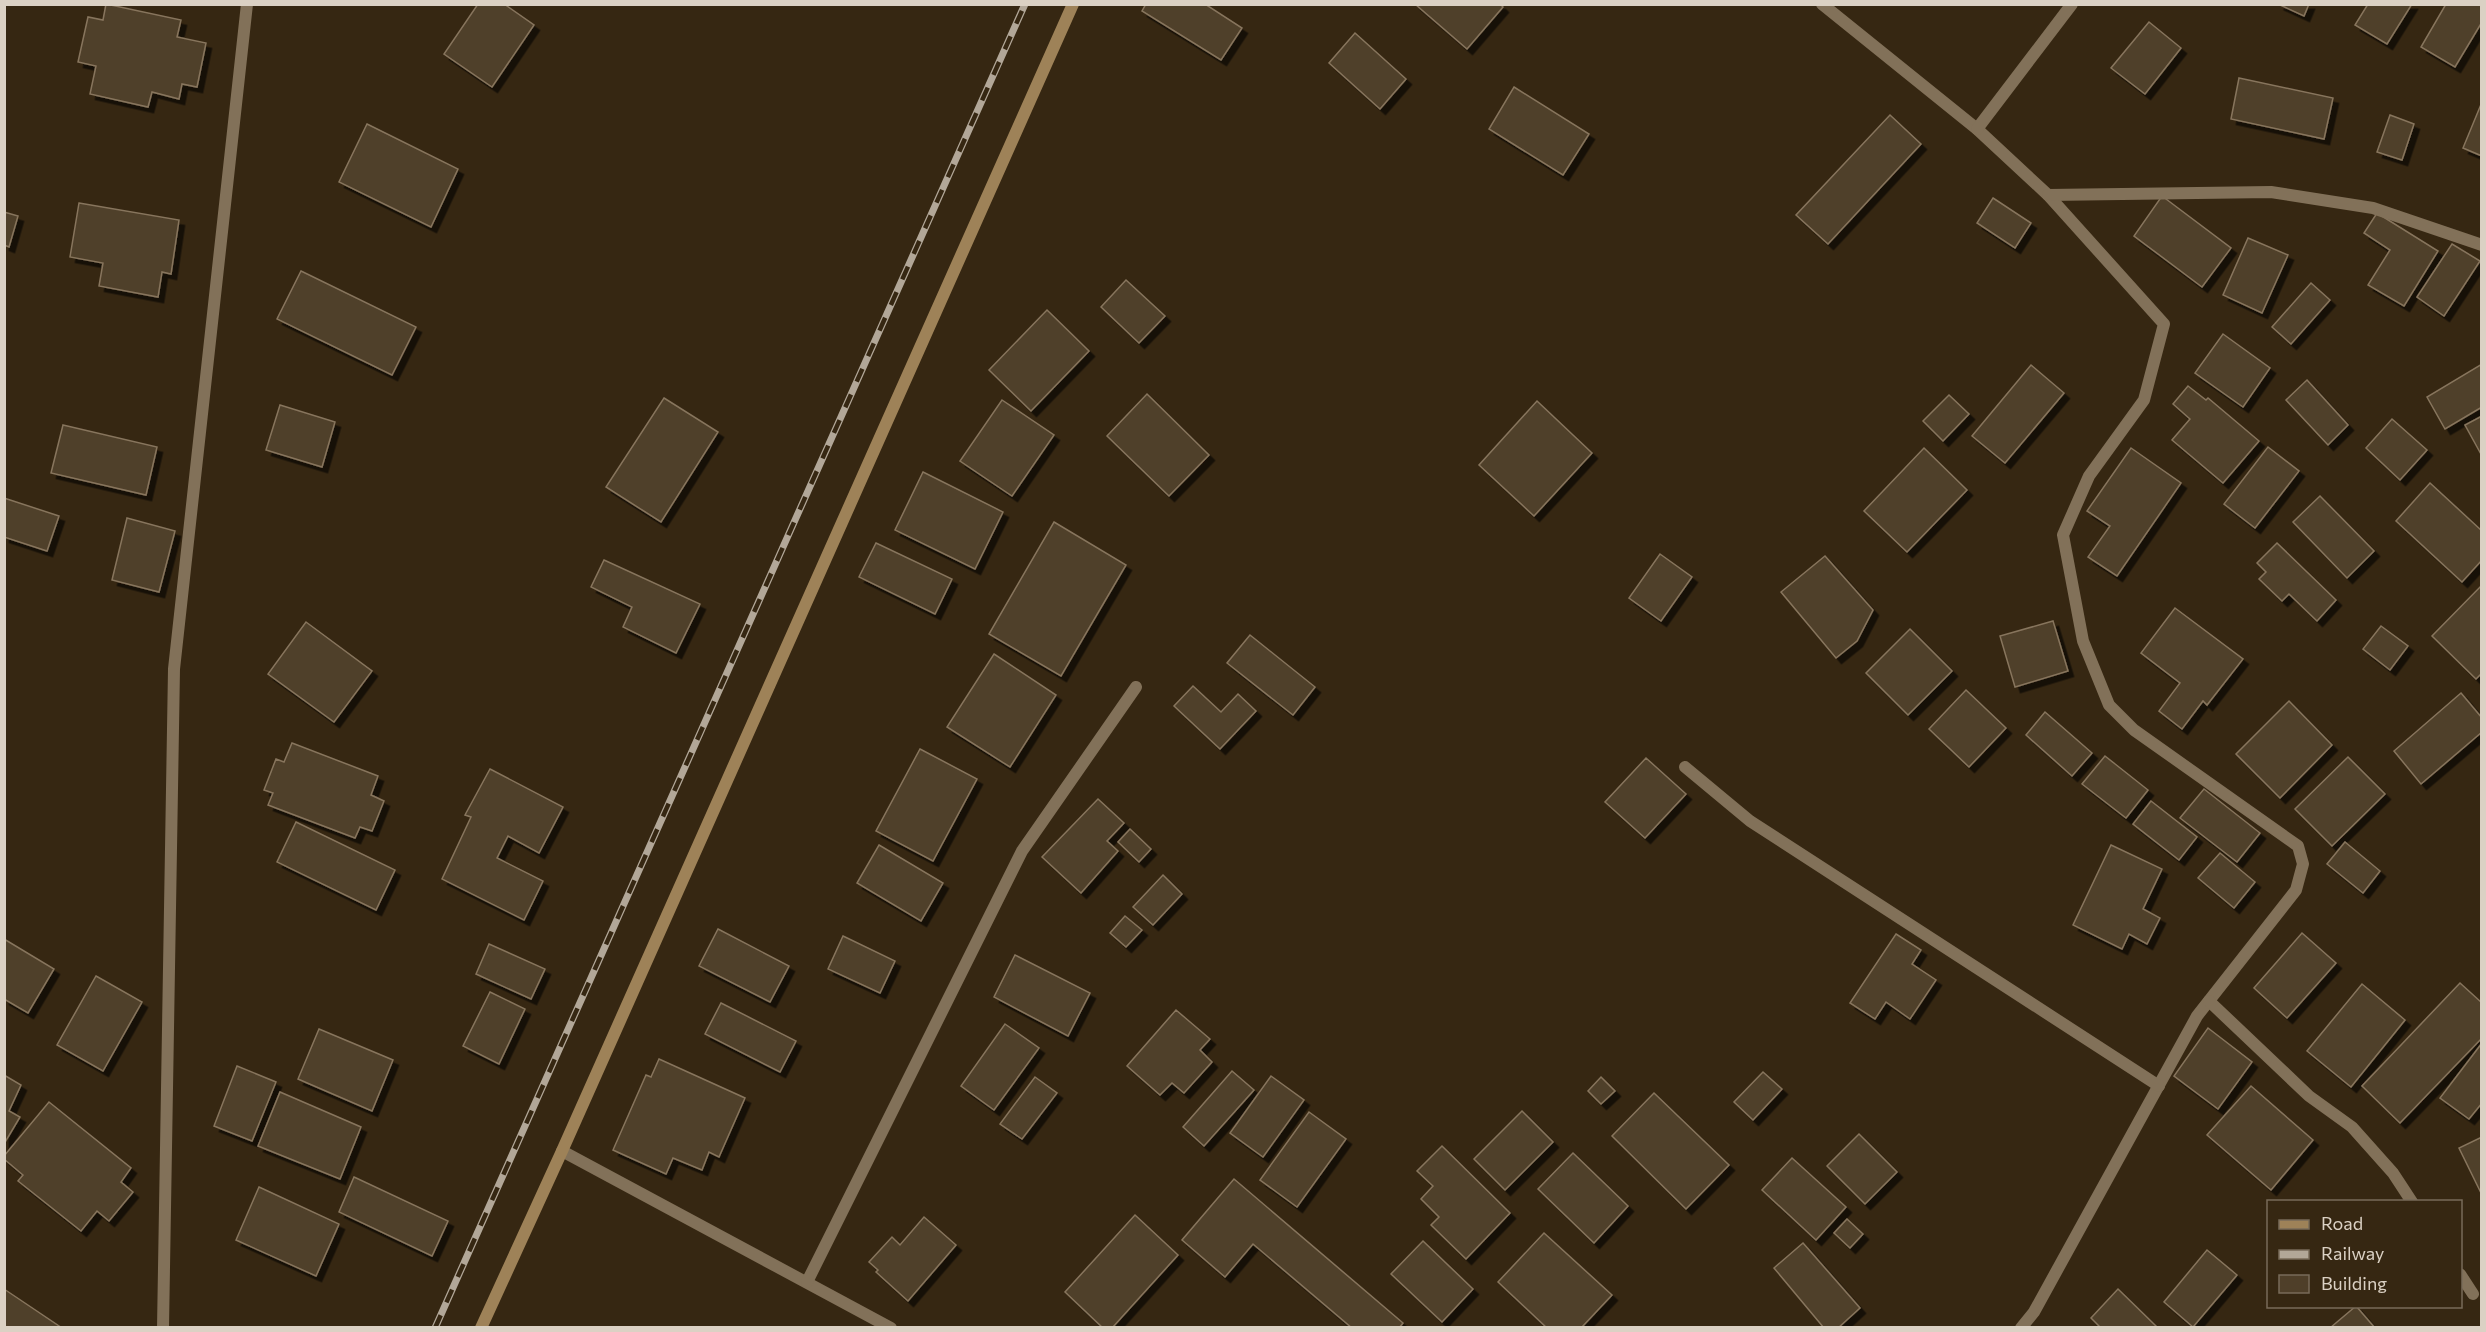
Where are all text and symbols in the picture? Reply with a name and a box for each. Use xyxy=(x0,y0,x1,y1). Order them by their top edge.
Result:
legend xyxy=(2267,1200,2462,1308)
text: Road xyxy=(2321,1212,2363,1234)
text: Railway xyxy=(2321,1242,2384,1264)
text: Building xyxy=(2321,1272,2387,1294)

